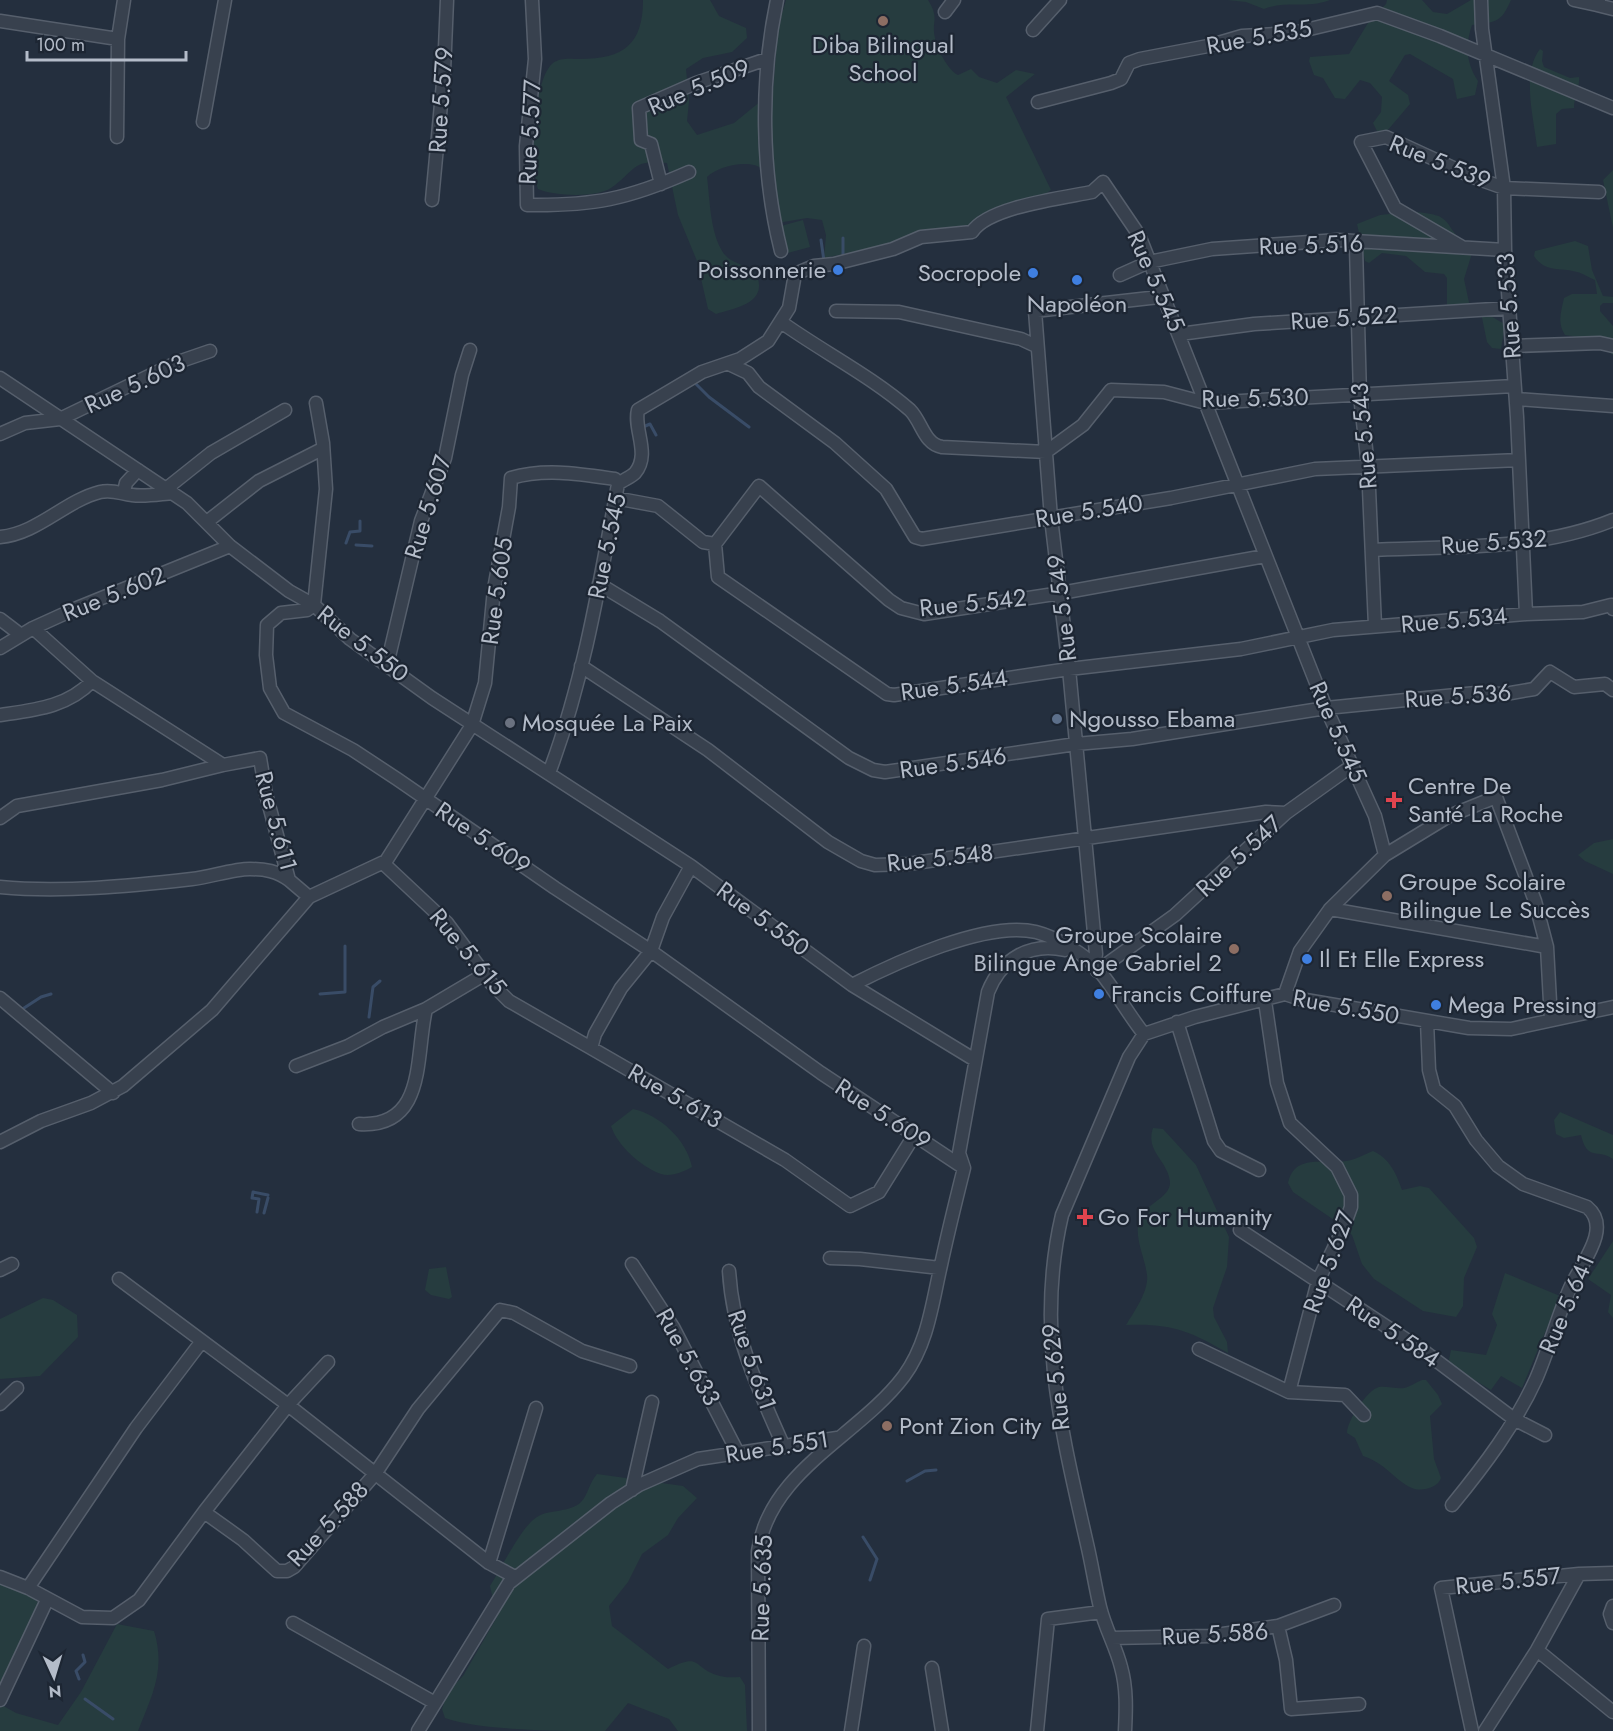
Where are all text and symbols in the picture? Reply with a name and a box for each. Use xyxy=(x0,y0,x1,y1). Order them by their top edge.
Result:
street label: Rue 5.535 xyxy=(1203,10,1314,63)
marker: Diba Bilingual School xyxy=(876,14,890,28)
scale bar xyxy=(27,24,186,62)
place label: Diba Bilingual School xyxy=(812,27,954,90)
text: 100 m xyxy=(36,32,85,58)
street label: Rue 5.579 xyxy=(419,46,462,154)
street label: Rue 5.509 xyxy=(642,49,755,124)
street label: Rue 5.577 xyxy=(509,78,550,185)
street label: Rue 5.539 xyxy=(1384,125,1496,198)
street label: Rue 5.545 xyxy=(1119,225,1194,337)
street label: Rue 5.516 xyxy=(1258,225,1364,264)
place label: Poissonnerie xyxy=(697,252,826,287)
street label: Rue 5.533 xyxy=(1487,252,1530,360)
place label: Socropole xyxy=(918,255,1021,290)
marker: Poissonnerie xyxy=(831,263,845,277)
marker: Socropole xyxy=(1026,266,1040,280)
marker: Napoléon xyxy=(1070,273,1084,287)
place label: Napoléon xyxy=(1027,286,1127,321)
street label: Rue 5.522 xyxy=(1289,296,1399,339)
street label: Rue 5.603 xyxy=(79,345,191,422)
street label: Rue 5.530 xyxy=(1201,379,1309,416)
street label: Rue 5.543 xyxy=(1341,381,1386,491)
street label: Rue 5.607 xyxy=(395,450,460,563)
street label: Rue 5.540 xyxy=(1033,485,1145,536)
street label: Rue 5.545 xyxy=(578,490,635,602)
street label: Rue 5.532 xyxy=(1440,520,1548,563)
street label: Rue 5.605 xyxy=(472,535,521,647)
street label: Rue 5.549 xyxy=(1038,552,1085,664)
street label: Rue 5.602 xyxy=(57,557,171,630)
street label: Rue 5.542 xyxy=(918,579,1028,626)
street label: Rue 5.550 xyxy=(310,597,417,691)
street label: Rue 5.534 xyxy=(1399,597,1509,642)
street label: Rue 5.544 xyxy=(898,660,1010,709)
street label: Rue 5.536 xyxy=(1403,674,1512,717)
street label: Rue 5.545 xyxy=(1301,676,1376,788)
place label: Ngousso Ebama xyxy=(1069,701,1235,736)
place label: Mosquée La Paix xyxy=(522,705,693,740)
marker: Ngousso Ebama xyxy=(1050,712,1064,726)
marker: Mosquée La Paix xyxy=(503,716,517,730)
street label: Rue 5.546 xyxy=(897,738,1009,787)
street label: Rue 5.611 xyxy=(246,767,307,875)
place label: Centre De Santé La Roche xyxy=(1408,768,1563,831)
marker: Centre De Santé La Roche xyxy=(1385,791,1403,809)
street label: Rue 5.609 xyxy=(429,793,538,882)
street label: Rue 5.547 xyxy=(1188,806,1290,905)
street label: Rue 5.548 xyxy=(885,835,995,880)
place label: Groupe Scolaire Bilingue Le Succès xyxy=(1399,864,1590,927)
street label: Rue 5.550 xyxy=(709,873,817,964)
marker: Groupe Scolaire Bilingue Le Succès xyxy=(1380,889,1394,903)
street label: Rue 5.615 xyxy=(421,900,515,1003)
place label: Groupe Scolaire Bilingue Ange Gabriel 2 xyxy=(973,917,1222,980)
place label: Il Et Elle Express xyxy=(1319,941,1484,976)
marker: Groupe Scolaire Bilingue Ange Gabriel 2 xyxy=(1227,942,1241,956)
marker: Il Et Elle Express xyxy=(1300,952,1314,966)
place label: Francis Coiffure xyxy=(1111,976,1272,1011)
street label: Rue 5.550 xyxy=(1290,980,1402,1033)
marker: Francis Coiffure xyxy=(1092,987,1106,1001)
place label: Mega Pressing xyxy=(1448,987,1597,1022)
marker: Mega Pressing xyxy=(1429,998,1443,1012)
street label: Rue 5.613 xyxy=(621,1054,729,1137)
street label: Rue 5.609 xyxy=(828,1069,938,1158)
place label: Go For Humanity xyxy=(1098,1199,1272,1234)
street label: Rue 5.627 xyxy=(1294,1205,1363,1318)
marker: Go For Humanity xyxy=(1076,1208,1094,1226)
street label: Rue 5.641 xyxy=(1530,1249,1603,1359)
street label: Rue 5.584 xyxy=(1339,1287,1447,1376)
street label: Rue 5.633 xyxy=(647,1302,730,1412)
street label: Rue 5.631 xyxy=(719,1305,786,1415)
street label: Rue 5.629 xyxy=(1032,1322,1079,1432)
place label: Pont Zion City xyxy=(899,1408,1042,1443)
marker: Pont Zion City xyxy=(880,1419,894,1433)
street label: Rue 5.551 xyxy=(723,1421,831,1472)
street label: Rue 5.588 xyxy=(279,1473,377,1574)
street label: Rue 5.635 xyxy=(742,1534,781,1642)
street label: Rue 5.557 xyxy=(1453,1558,1563,1603)
street label: Rue 5.586 xyxy=(1161,1613,1269,1654)
north arrow xyxy=(24,1647,84,1707)
text: N xyxy=(48,1680,62,1703)

